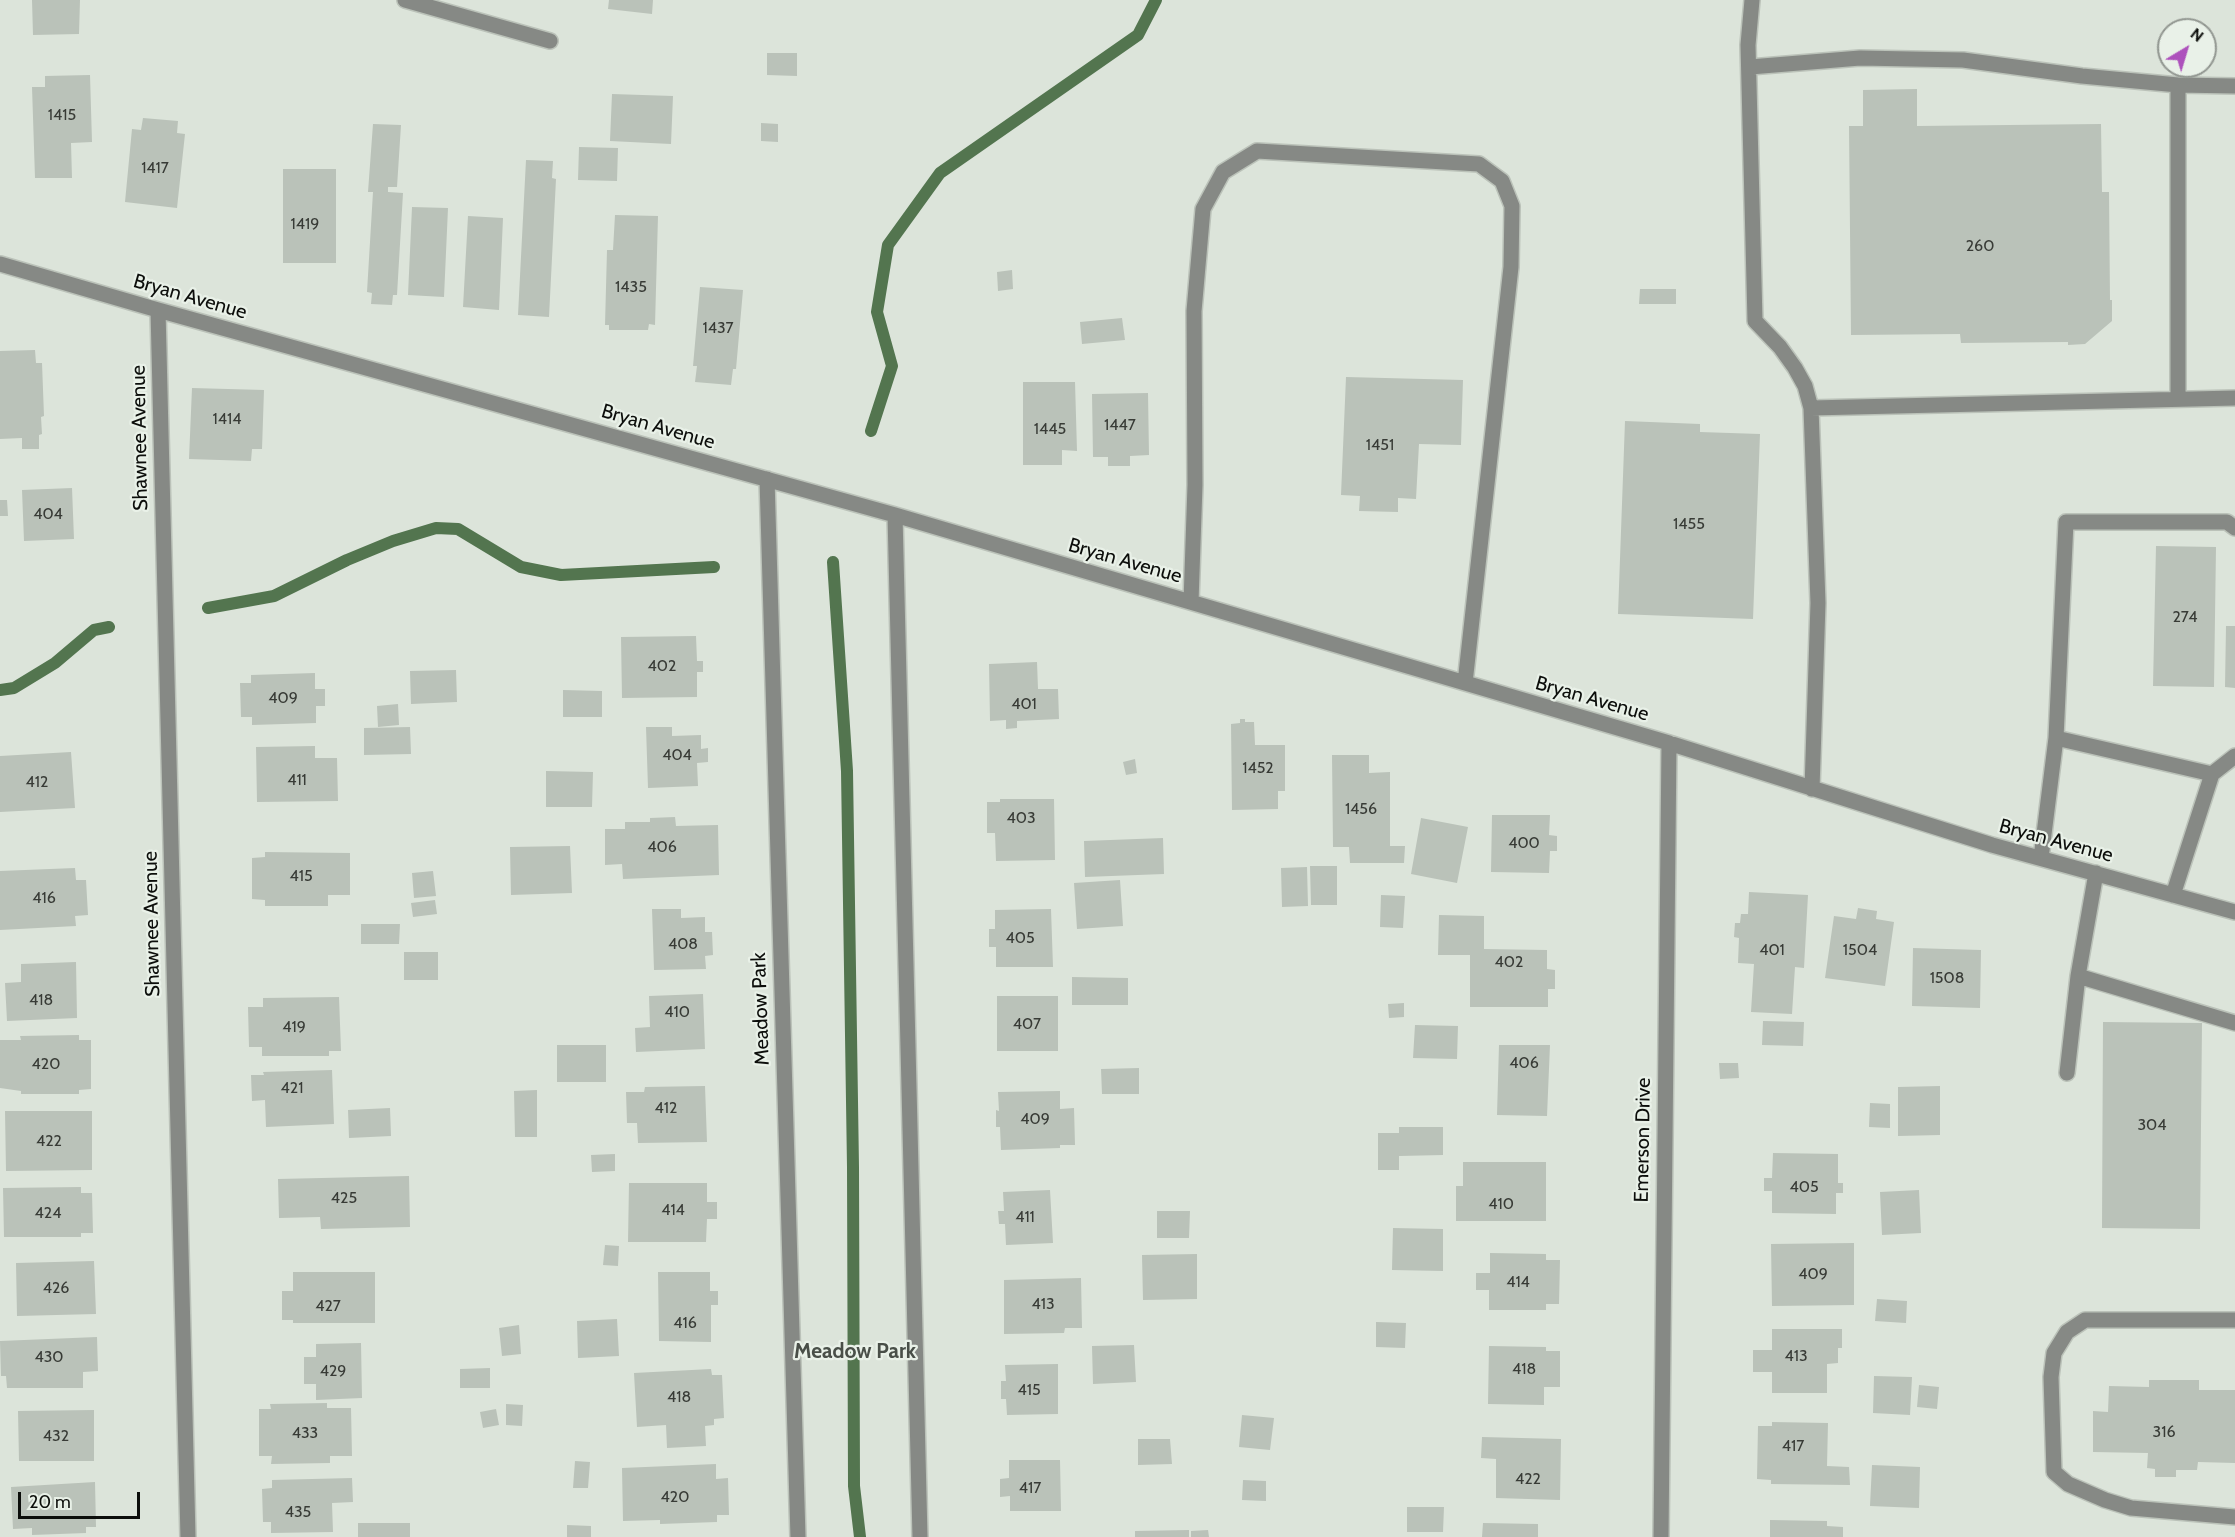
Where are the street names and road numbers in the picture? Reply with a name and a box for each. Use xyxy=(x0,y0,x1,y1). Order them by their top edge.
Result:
street label: Bryan Avenue xyxy=(131,269,249,325)
street label: Shawnee Avenue xyxy=(127,365,153,511)
street label: Bryan Avenue xyxy=(599,399,717,455)
street label: Bryan Avenue xyxy=(1066,533,1184,589)
street label: Bryan Avenue xyxy=(1533,671,1651,727)
street label: Bryan Avenue xyxy=(1996,814,2116,868)
street label: Shawnee Avenue xyxy=(139,851,165,997)
street label: Meadow Park xyxy=(747,952,775,1066)
street label: Emerson Drive xyxy=(1630,1077,1656,1203)

